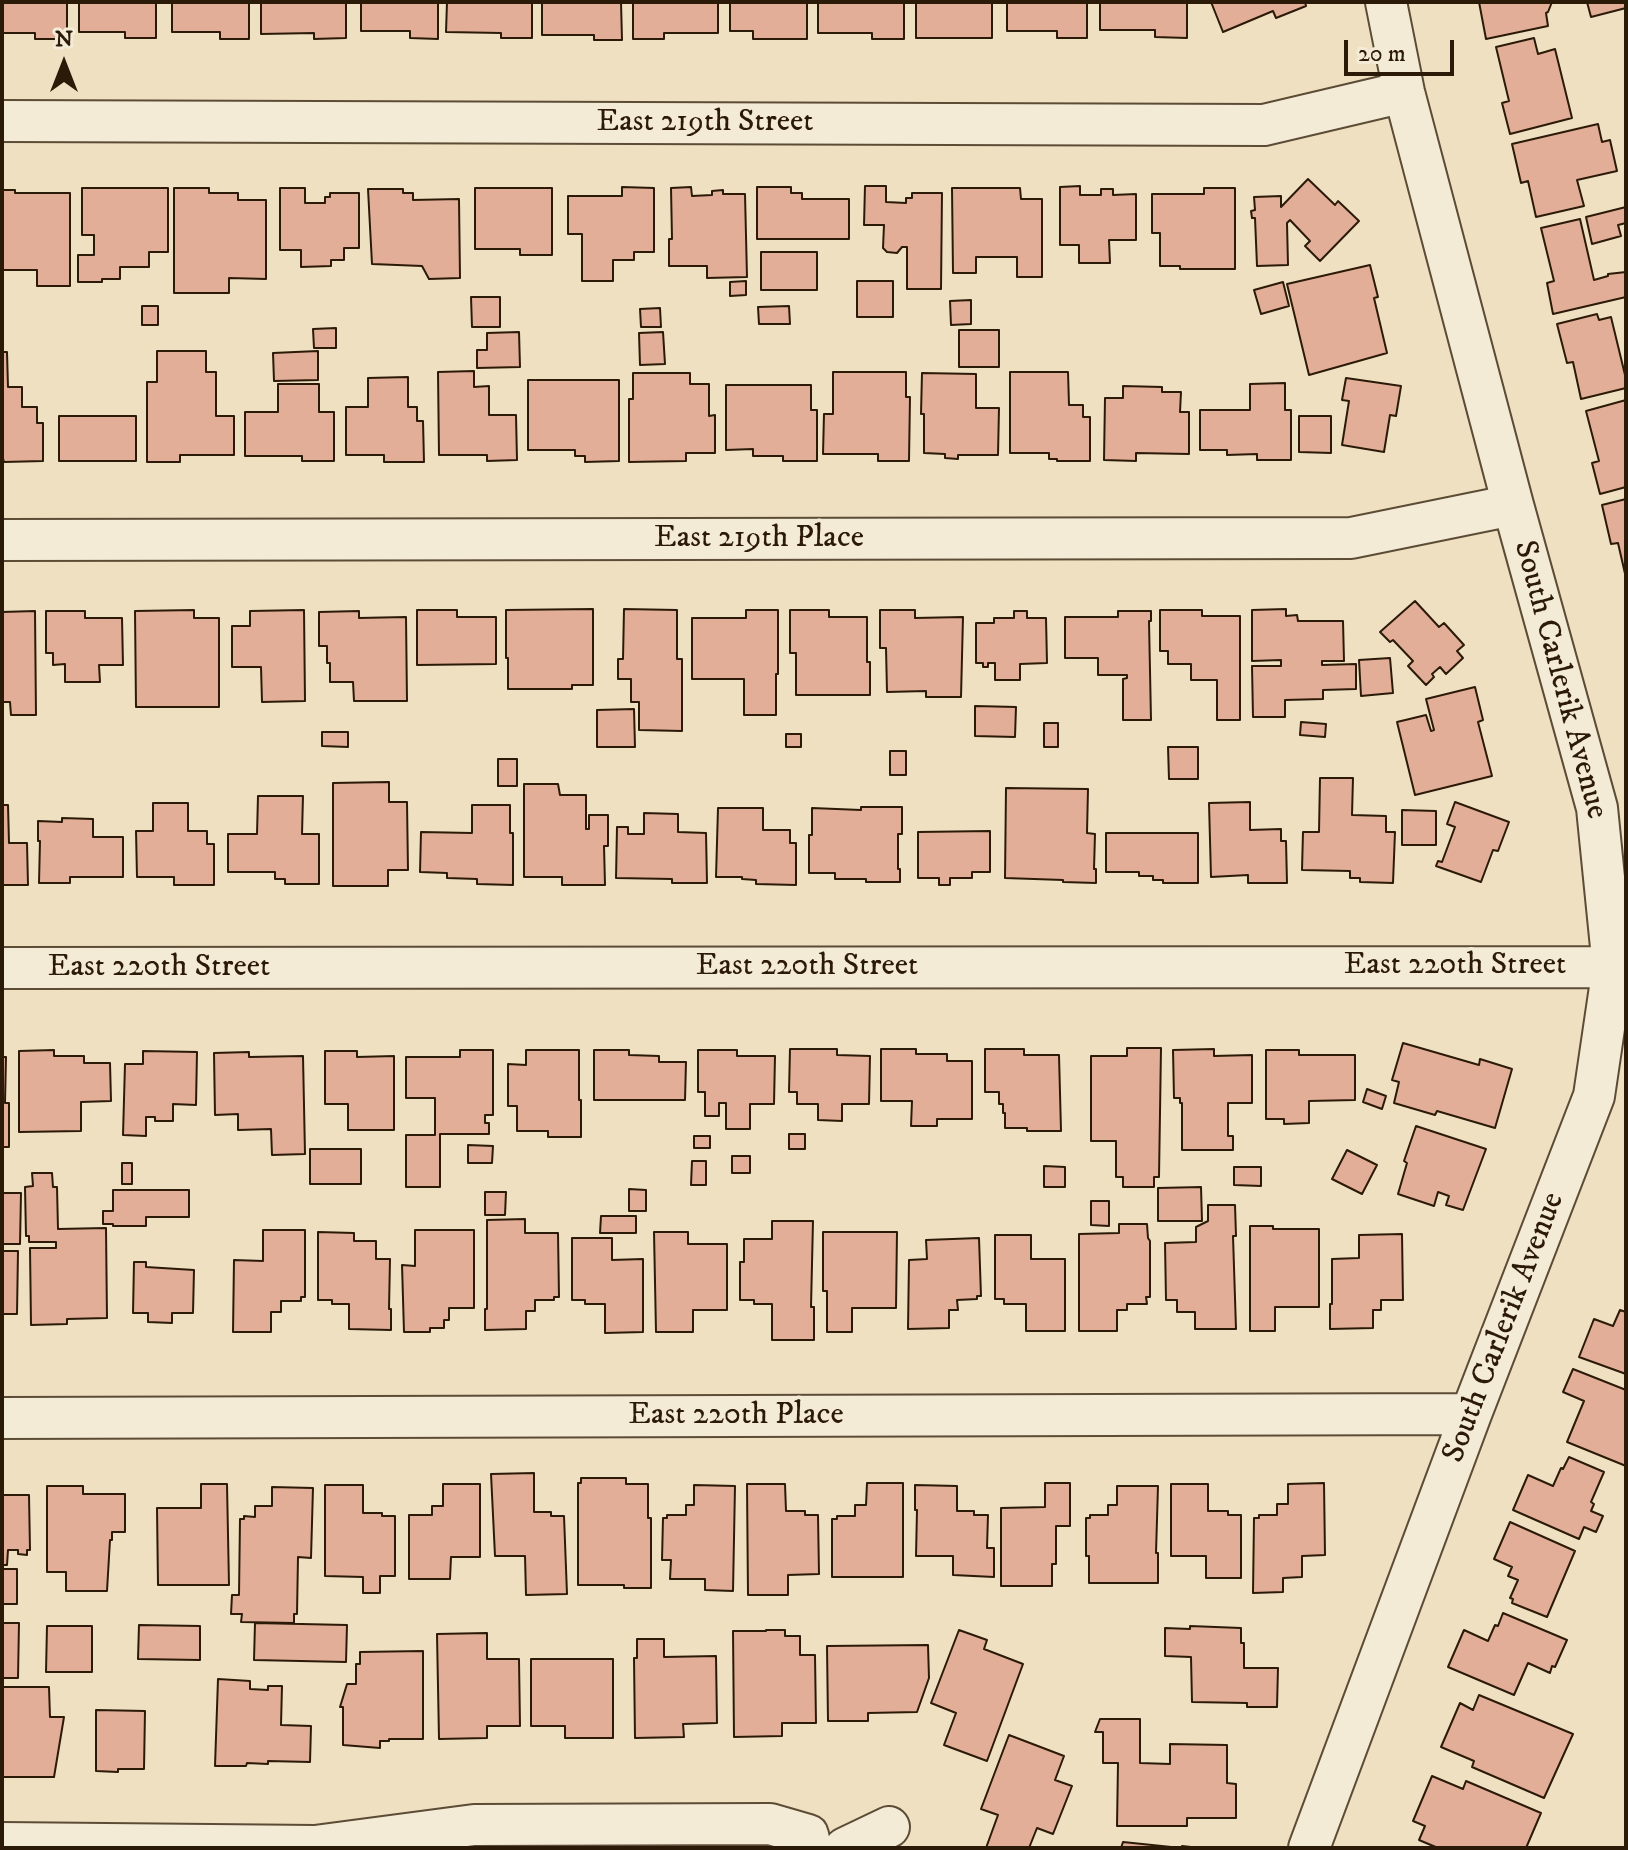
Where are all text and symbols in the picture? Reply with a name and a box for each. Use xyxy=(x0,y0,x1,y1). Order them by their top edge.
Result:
north arrow xyxy=(24,24,104,104)
scale bar xyxy=(1348,24,1458,74)
text: N xyxy=(55,26,73,53)
text: 20 m xyxy=(1358,39,1406,69)
street label: East 219th Street xyxy=(597,104,813,142)
street label: East 219th Place xyxy=(654,520,864,558)
street label: South Carlerik Avenue xyxy=(1503,537,1615,823)
street label: East 220th Street xyxy=(1344,947,1566,985)
street label: East 220th Street xyxy=(696,948,918,986)
street label: East 220th Street xyxy=(48,949,270,987)
street label: South Carlerik Avenue xyxy=(1436,1188,1574,1468)
street label: East 220th Place xyxy=(628,1397,844,1435)

